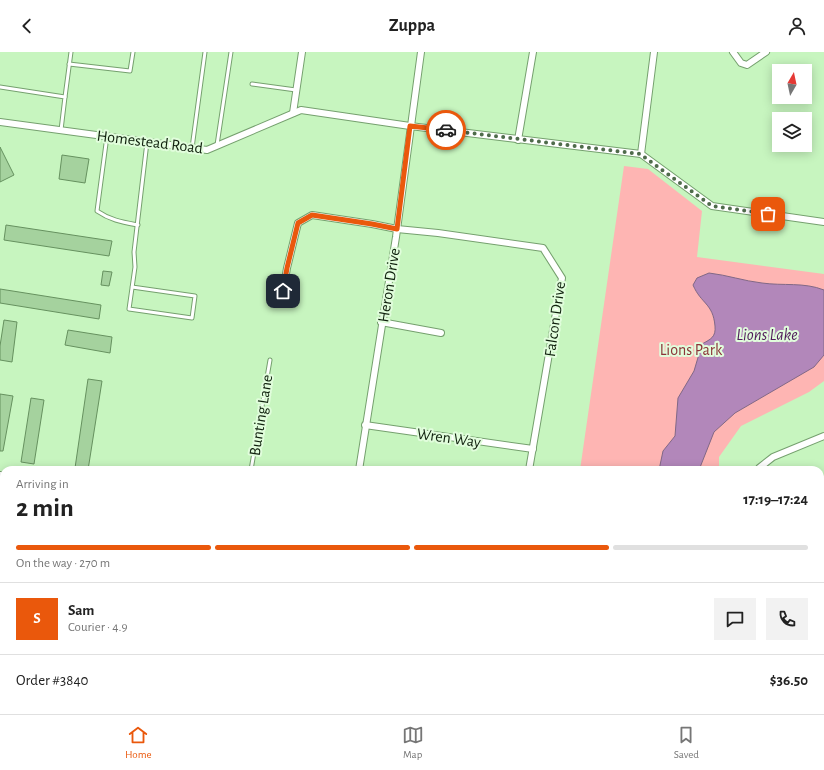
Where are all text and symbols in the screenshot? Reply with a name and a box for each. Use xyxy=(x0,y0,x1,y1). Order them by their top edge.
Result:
icon: back xyxy=(16,15,38,37)
icon: person xyxy=(786,15,808,37)
text: Zuppa xyxy=(389,17,435,35)
north arrow xyxy=(772,64,812,104)
map controls xyxy=(772,64,812,152)
courier xyxy=(426,110,466,150)
button: layers xyxy=(772,112,812,152)
icon: car xyxy=(435,119,457,141)
street label: Homestead Road xyxy=(96,128,204,156)
pin xyxy=(751,197,785,231)
icon: bag xyxy=(757,203,779,225)
street label: Heron Drive xyxy=(375,247,403,323)
pin xyxy=(266,274,300,308)
icon: home xyxy=(272,280,294,302)
street label: Falcon Drive xyxy=(542,280,568,358)
water label: Lions Lake xyxy=(736,326,798,343)
park label: Lions Park xyxy=(660,342,723,358)
street label: Bunting Lane xyxy=(247,373,275,457)
street label: Wren Way xyxy=(416,426,482,451)
text: Arriving in xyxy=(16,478,69,491)
text: 17:19–17:24 xyxy=(743,492,808,507)
text: 2 min xyxy=(16,495,74,521)
text: On the way · 270 m xyxy=(16,557,110,570)
button: chat xyxy=(714,598,756,640)
button: phone xyxy=(766,598,808,640)
text: Sam xyxy=(68,603,94,618)
text: S xyxy=(33,611,41,626)
text: Courier · 4.9 xyxy=(68,621,128,634)
text: Order #3840 xyxy=(16,673,89,688)
text: $36.50 xyxy=(770,673,808,688)
tab: Home xyxy=(125,724,152,761)
tab: Map xyxy=(402,724,424,761)
tab: Saved xyxy=(674,724,699,761)

